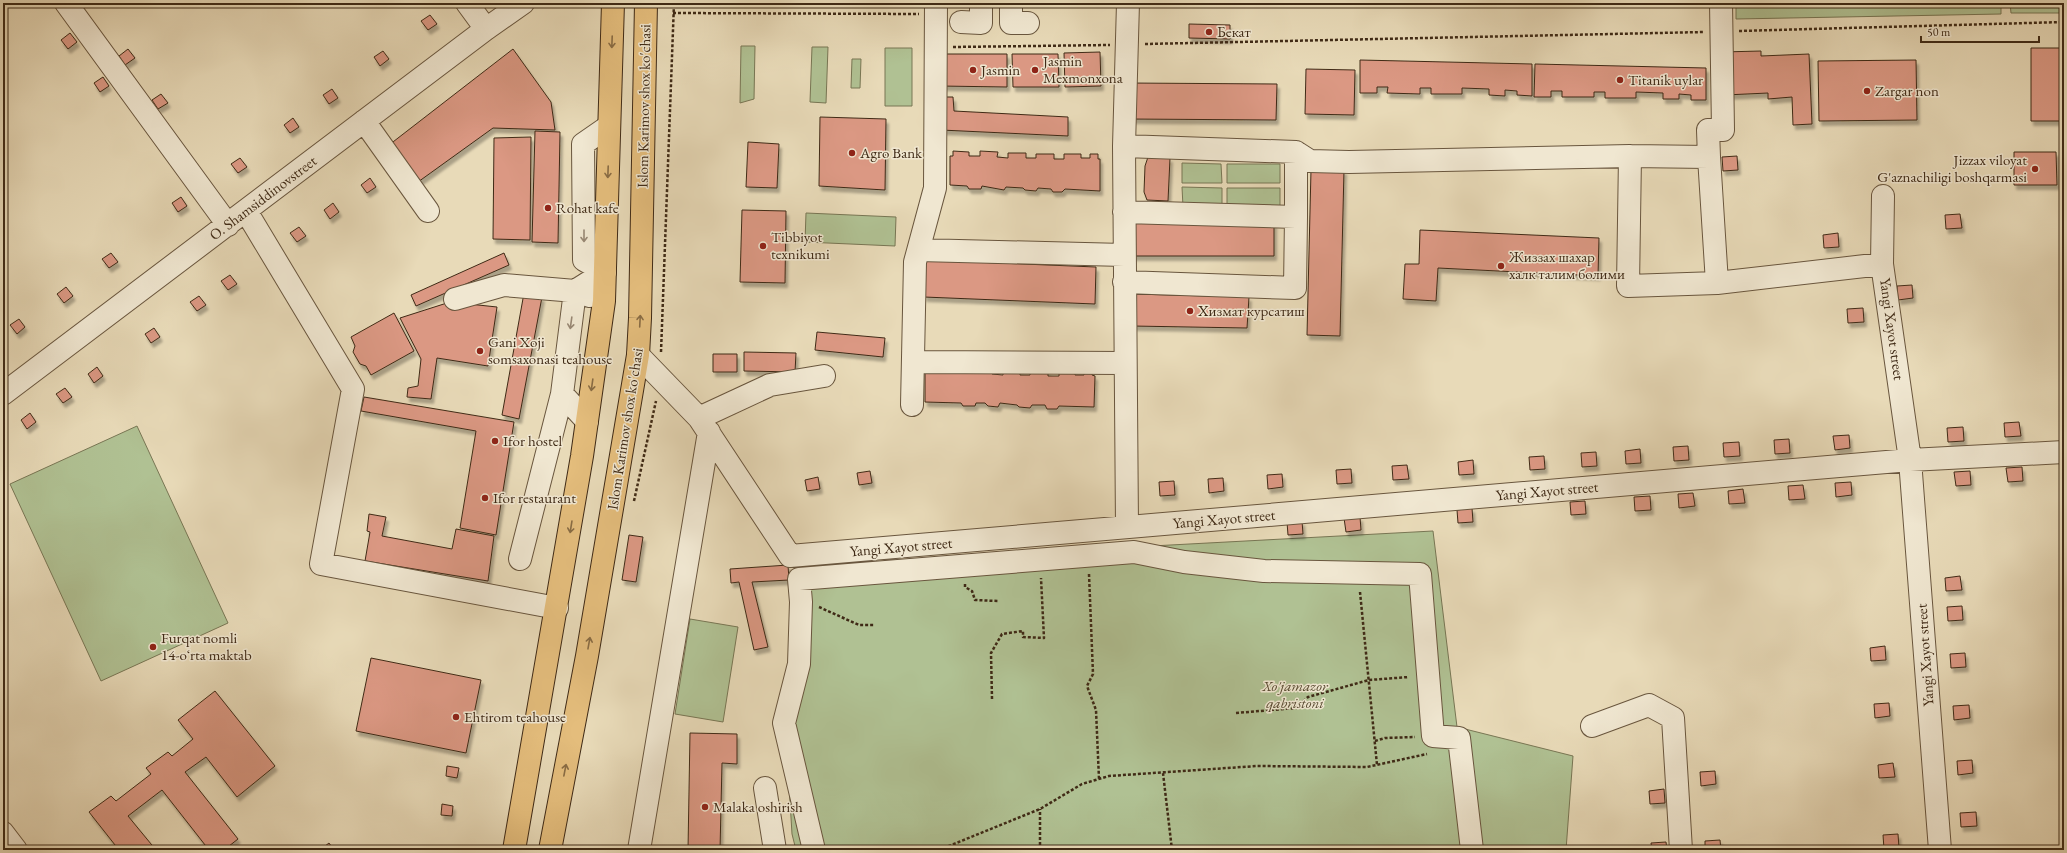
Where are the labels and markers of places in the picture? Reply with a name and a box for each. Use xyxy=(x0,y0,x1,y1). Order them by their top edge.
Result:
place label: Бекат xyxy=(1217,22,1251,41)
marker: Бекат xyxy=(1204,27,1214,37)
place label: Jasmin Mexmonxona xyxy=(1041,51,1123,87)
place label: Jasmin xyxy=(979,60,1020,79)
marker: Jasmin xyxy=(968,65,978,75)
marker: Jasmin Mexmonxona xyxy=(1030,65,1040,75)
place label: Titanik uylar xyxy=(1628,70,1703,89)
marker: Titanik uylar xyxy=(1615,75,1625,85)
place label: Zargar non xyxy=(1875,81,1939,100)
marker: Zargar non xyxy=(1862,86,1872,96)
place label: Agro Bank xyxy=(859,143,923,162)
marker: Agro Bank xyxy=(847,148,857,158)
place label: Jizzax viloyat G'aznachiligi boshqarmasi xyxy=(1877,150,2027,186)
marker: Jizzax viloyat G'aznachiligi boshqarmasi xyxy=(2030,164,2040,174)
place label: Rohat kafe xyxy=(556,198,619,217)
marker: Rohat kafe xyxy=(543,203,553,213)
place label: Tibbiyot texnikumi xyxy=(771,227,830,263)
marker: Tibbiyot texnikumi xyxy=(758,241,768,251)
place label: Жиззах шахар халк талим болими xyxy=(1508,247,1625,283)
marker: Жиззах шахар халк талим болими xyxy=(1496,261,1506,271)
place label: Хизмат курсатиш xyxy=(1197,301,1305,320)
marker: Хизмат курсатиш xyxy=(1185,306,1195,316)
place label: Gani Xoji somsaxonasi teahouse xyxy=(488,332,612,368)
marker: Gani Xoji somsaxonasi teahouse xyxy=(475,346,485,356)
place label: Ifor hostel xyxy=(503,431,562,450)
marker: Ifor hostel xyxy=(490,436,500,446)
place label: Ifor restaurant xyxy=(493,488,576,507)
marker: Ifor restaurant xyxy=(480,493,490,503)
place label: Furqat nomli 14-oʻrta maktab xyxy=(161,628,252,664)
marker: Furqat nomli 14-oʻrta maktab xyxy=(148,642,158,652)
place label: Ehtirom teahouse xyxy=(464,707,566,726)
marker: Ehtirom teahouse xyxy=(451,712,461,722)
place label: Malaka oshirish xyxy=(713,797,803,816)
marker: Malaka oshirish xyxy=(700,802,710,812)

